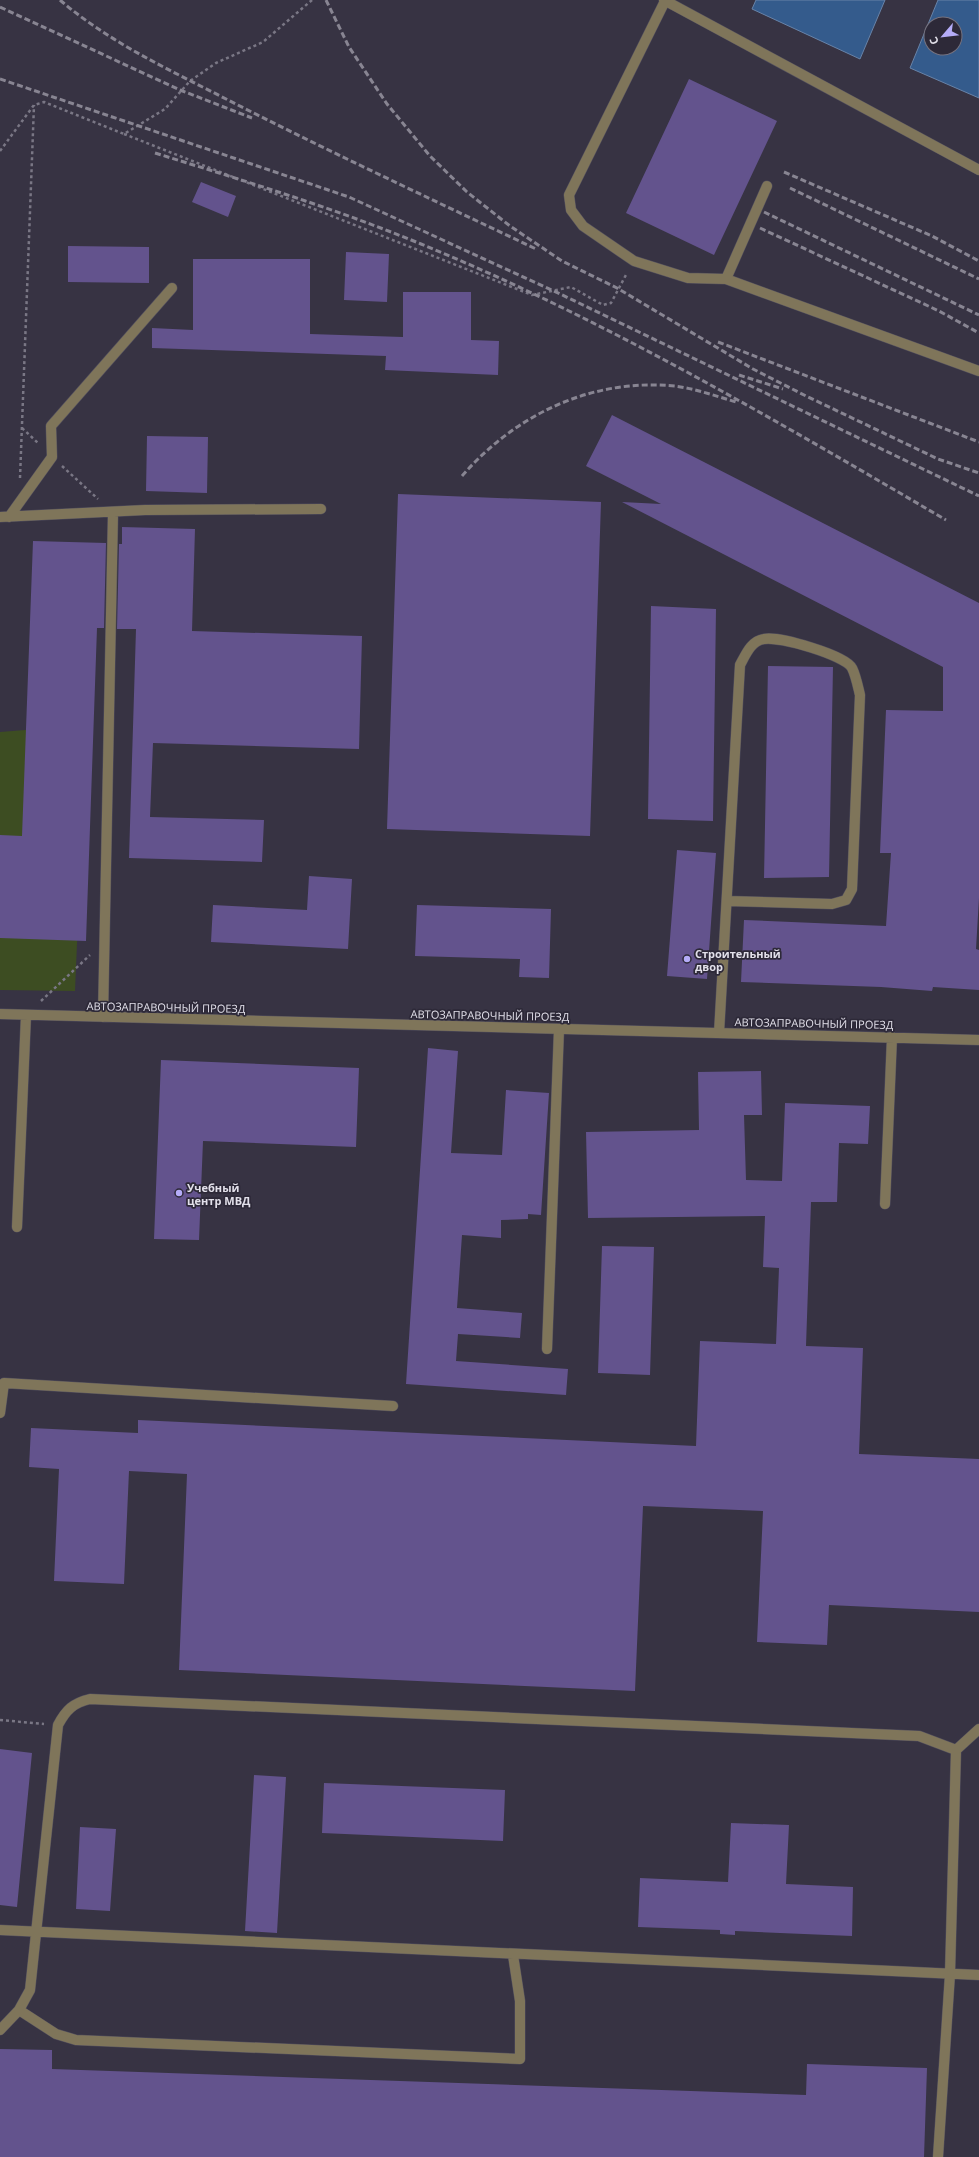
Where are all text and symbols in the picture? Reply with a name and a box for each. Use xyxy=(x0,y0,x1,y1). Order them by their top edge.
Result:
north arrow xyxy=(923,16,963,56)
text: С xyxy=(925,34,942,48)
place label: Строительный двор xyxy=(695,946,781,974)
marker: Строительный двор xyxy=(682,954,692,964)
street label: АВТОЗАПРАВОЧНЫЙ ПРОЕЗД xyxy=(86,998,246,1016)
street label: АВТОЗАПРАВОЧНЫЙ ПРОЕЗД xyxy=(410,1006,570,1024)
street label: АВТОЗАПРАВОЧНЫЙ ПРОЕЗД xyxy=(734,1014,894,1032)
place label: Учебный центр МВД xyxy=(187,1180,251,1208)
marker: Учебный центр МВД xyxy=(174,1188,184,1198)

